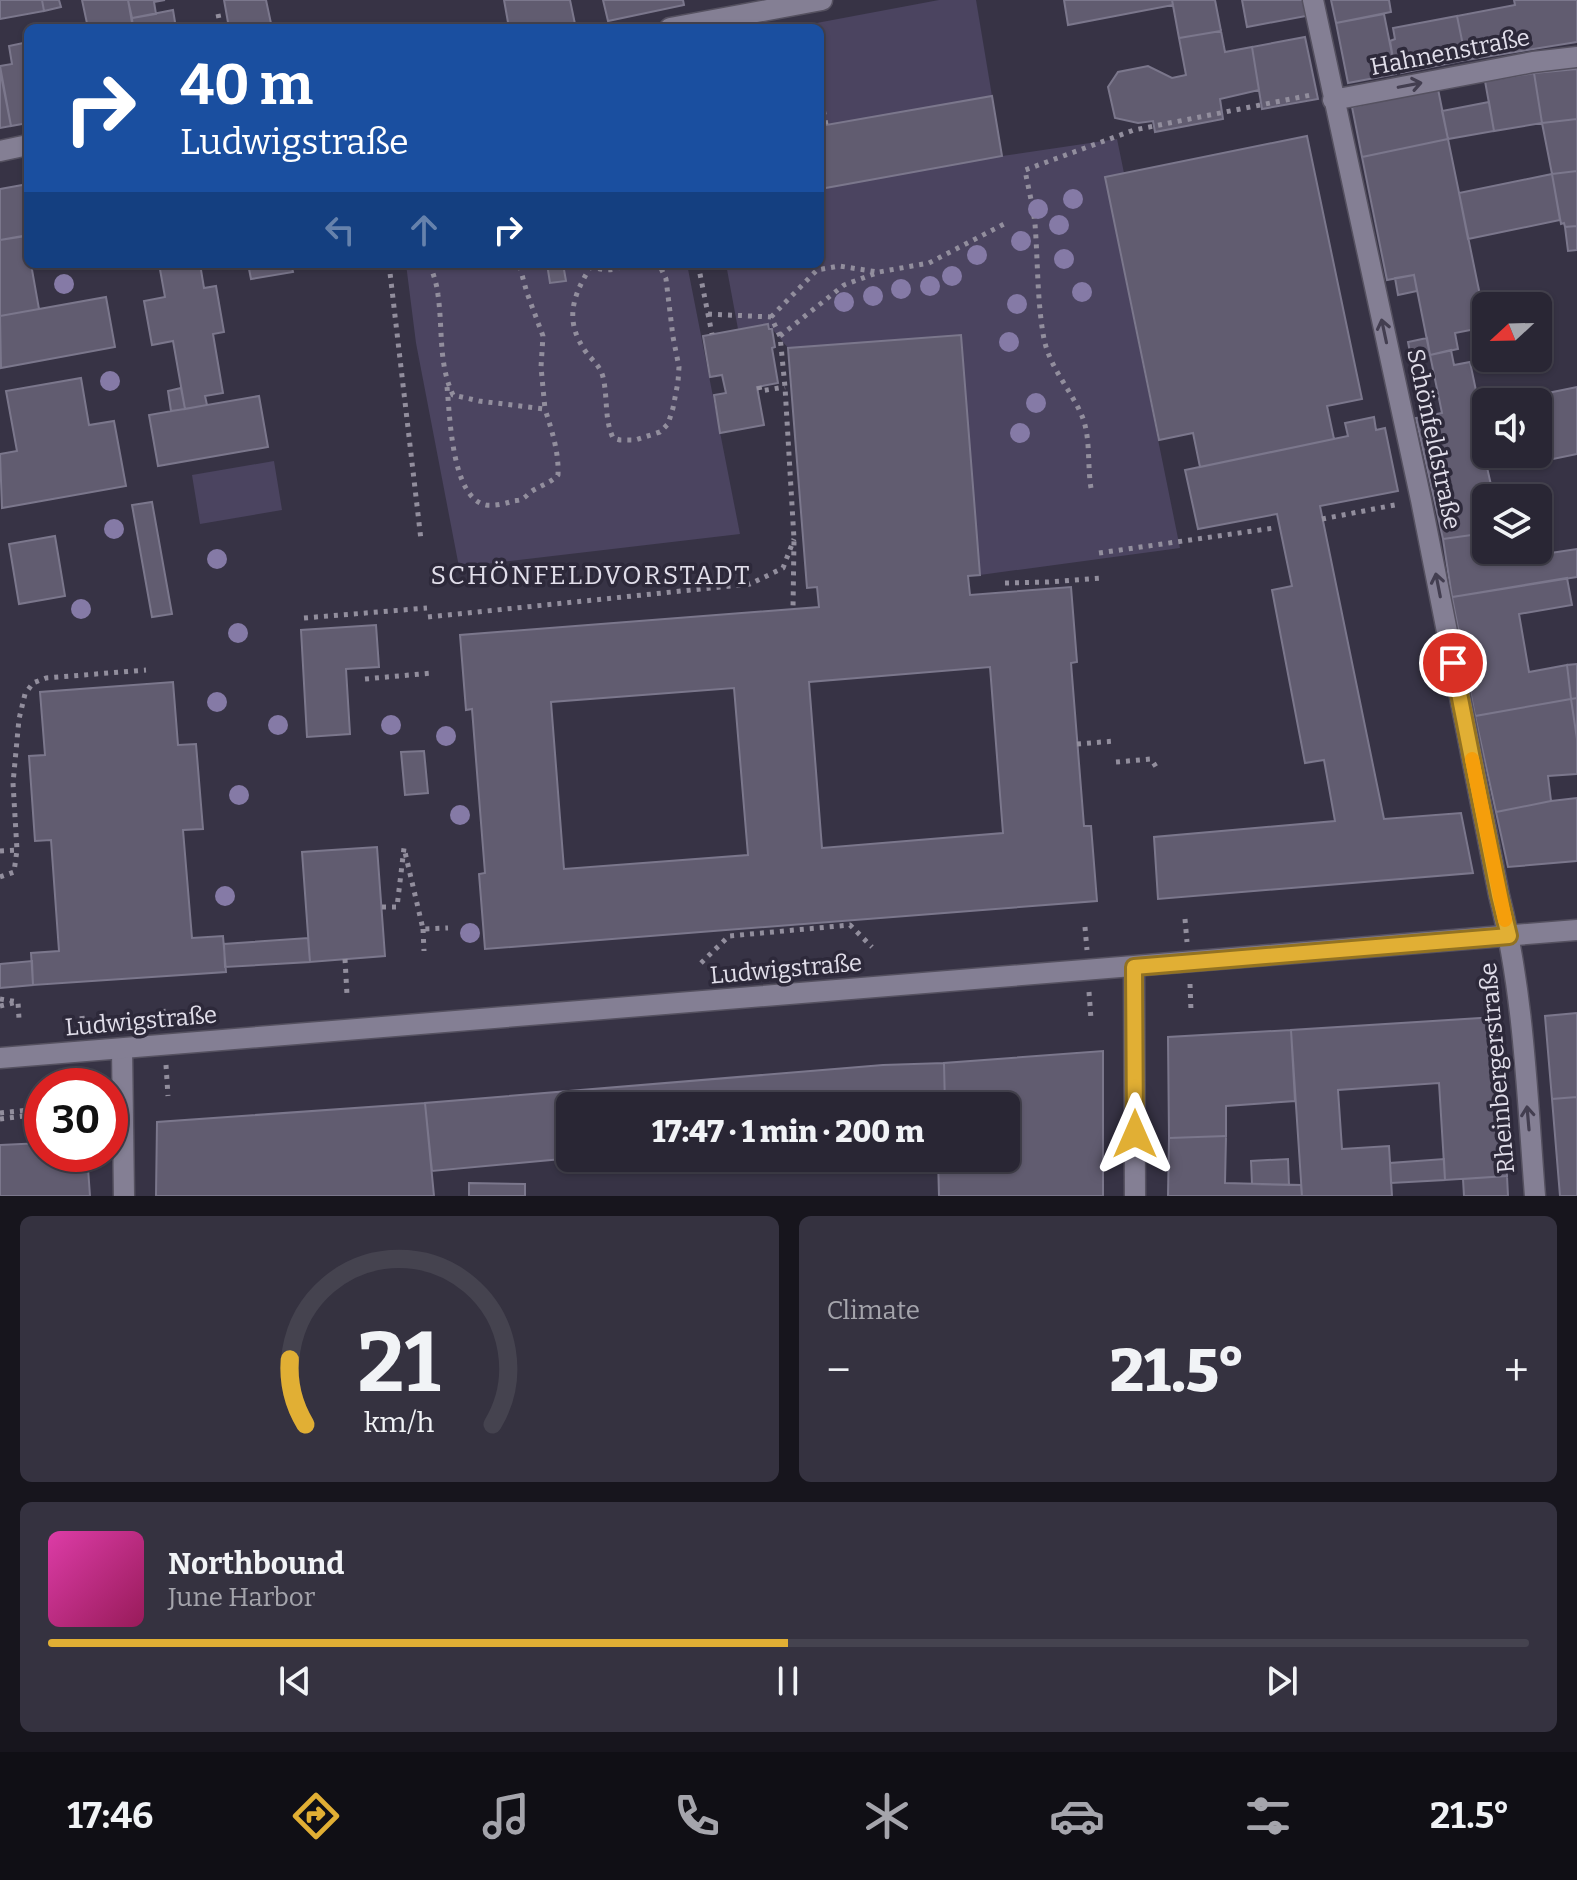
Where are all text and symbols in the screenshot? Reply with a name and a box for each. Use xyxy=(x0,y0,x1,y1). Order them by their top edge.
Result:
street label: Hahnenstraße xyxy=(1368,23,1532,81)
text: 40 m xyxy=(180,52,313,119)
icon: right xyxy=(48,56,152,160)
one-way arrow xyxy=(1397,77,1422,92)
text: Ludwigstraße xyxy=(180,120,409,164)
icon: left xyxy=(318,208,362,252)
icon: ahead xyxy=(402,208,446,252)
icon: right xyxy=(486,208,530,252)
north arrow xyxy=(1472,292,1552,372)
map controls xyxy=(1472,292,1552,564)
one-way arrow xyxy=(1376,319,1391,344)
street label: Schönfeldstraße xyxy=(1401,346,1467,532)
button: sound xyxy=(1472,388,1552,468)
button: layers xyxy=(1472,484,1552,564)
district label: SCHÖNFELDVORSTADT xyxy=(431,560,752,591)
one-way arrow xyxy=(1430,573,1445,599)
pin xyxy=(1419,629,1487,697)
icon: arrive xyxy=(1431,641,1475,685)
street label: Ludwigstraße xyxy=(709,948,863,990)
street label: Rheinbergerstraße xyxy=(1474,961,1520,1175)
street label: Ludwigstraße xyxy=(64,1000,218,1042)
speed limit sign: 30 xyxy=(24,1068,128,1172)
position arrow xyxy=(1093,1092,1177,1176)
one-way arrow xyxy=(1521,1105,1536,1132)
text: 17:47 · 1 min · 200 m xyxy=(652,1114,924,1150)
text: Climate xyxy=(827,1295,920,1326)
text: 21 xyxy=(358,1313,441,1413)
text: 21.5° xyxy=(1110,1335,1245,1407)
text: − xyxy=(827,1344,851,1397)
text: + xyxy=(1504,1344,1529,1397)
text: km/h xyxy=(364,1405,435,1440)
text: Northbound xyxy=(168,1546,344,1582)
text: June Harbor xyxy=(168,1582,315,1613)
icon: previous xyxy=(273,1659,317,1703)
icon: pause xyxy=(766,1659,810,1703)
icon: next xyxy=(1260,1659,1304,1703)
icon: directions xyxy=(288,1788,344,1844)
icon: music xyxy=(478,1788,534,1844)
icon: phone xyxy=(669,1788,725,1844)
icon: climate xyxy=(859,1788,915,1844)
icon: car xyxy=(1049,1788,1105,1844)
icon: filters xyxy=(1240,1788,1296,1844)
text: 17:46 xyxy=(67,1794,153,1838)
text: 21.5° xyxy=(1430,1794,1510,1838)

